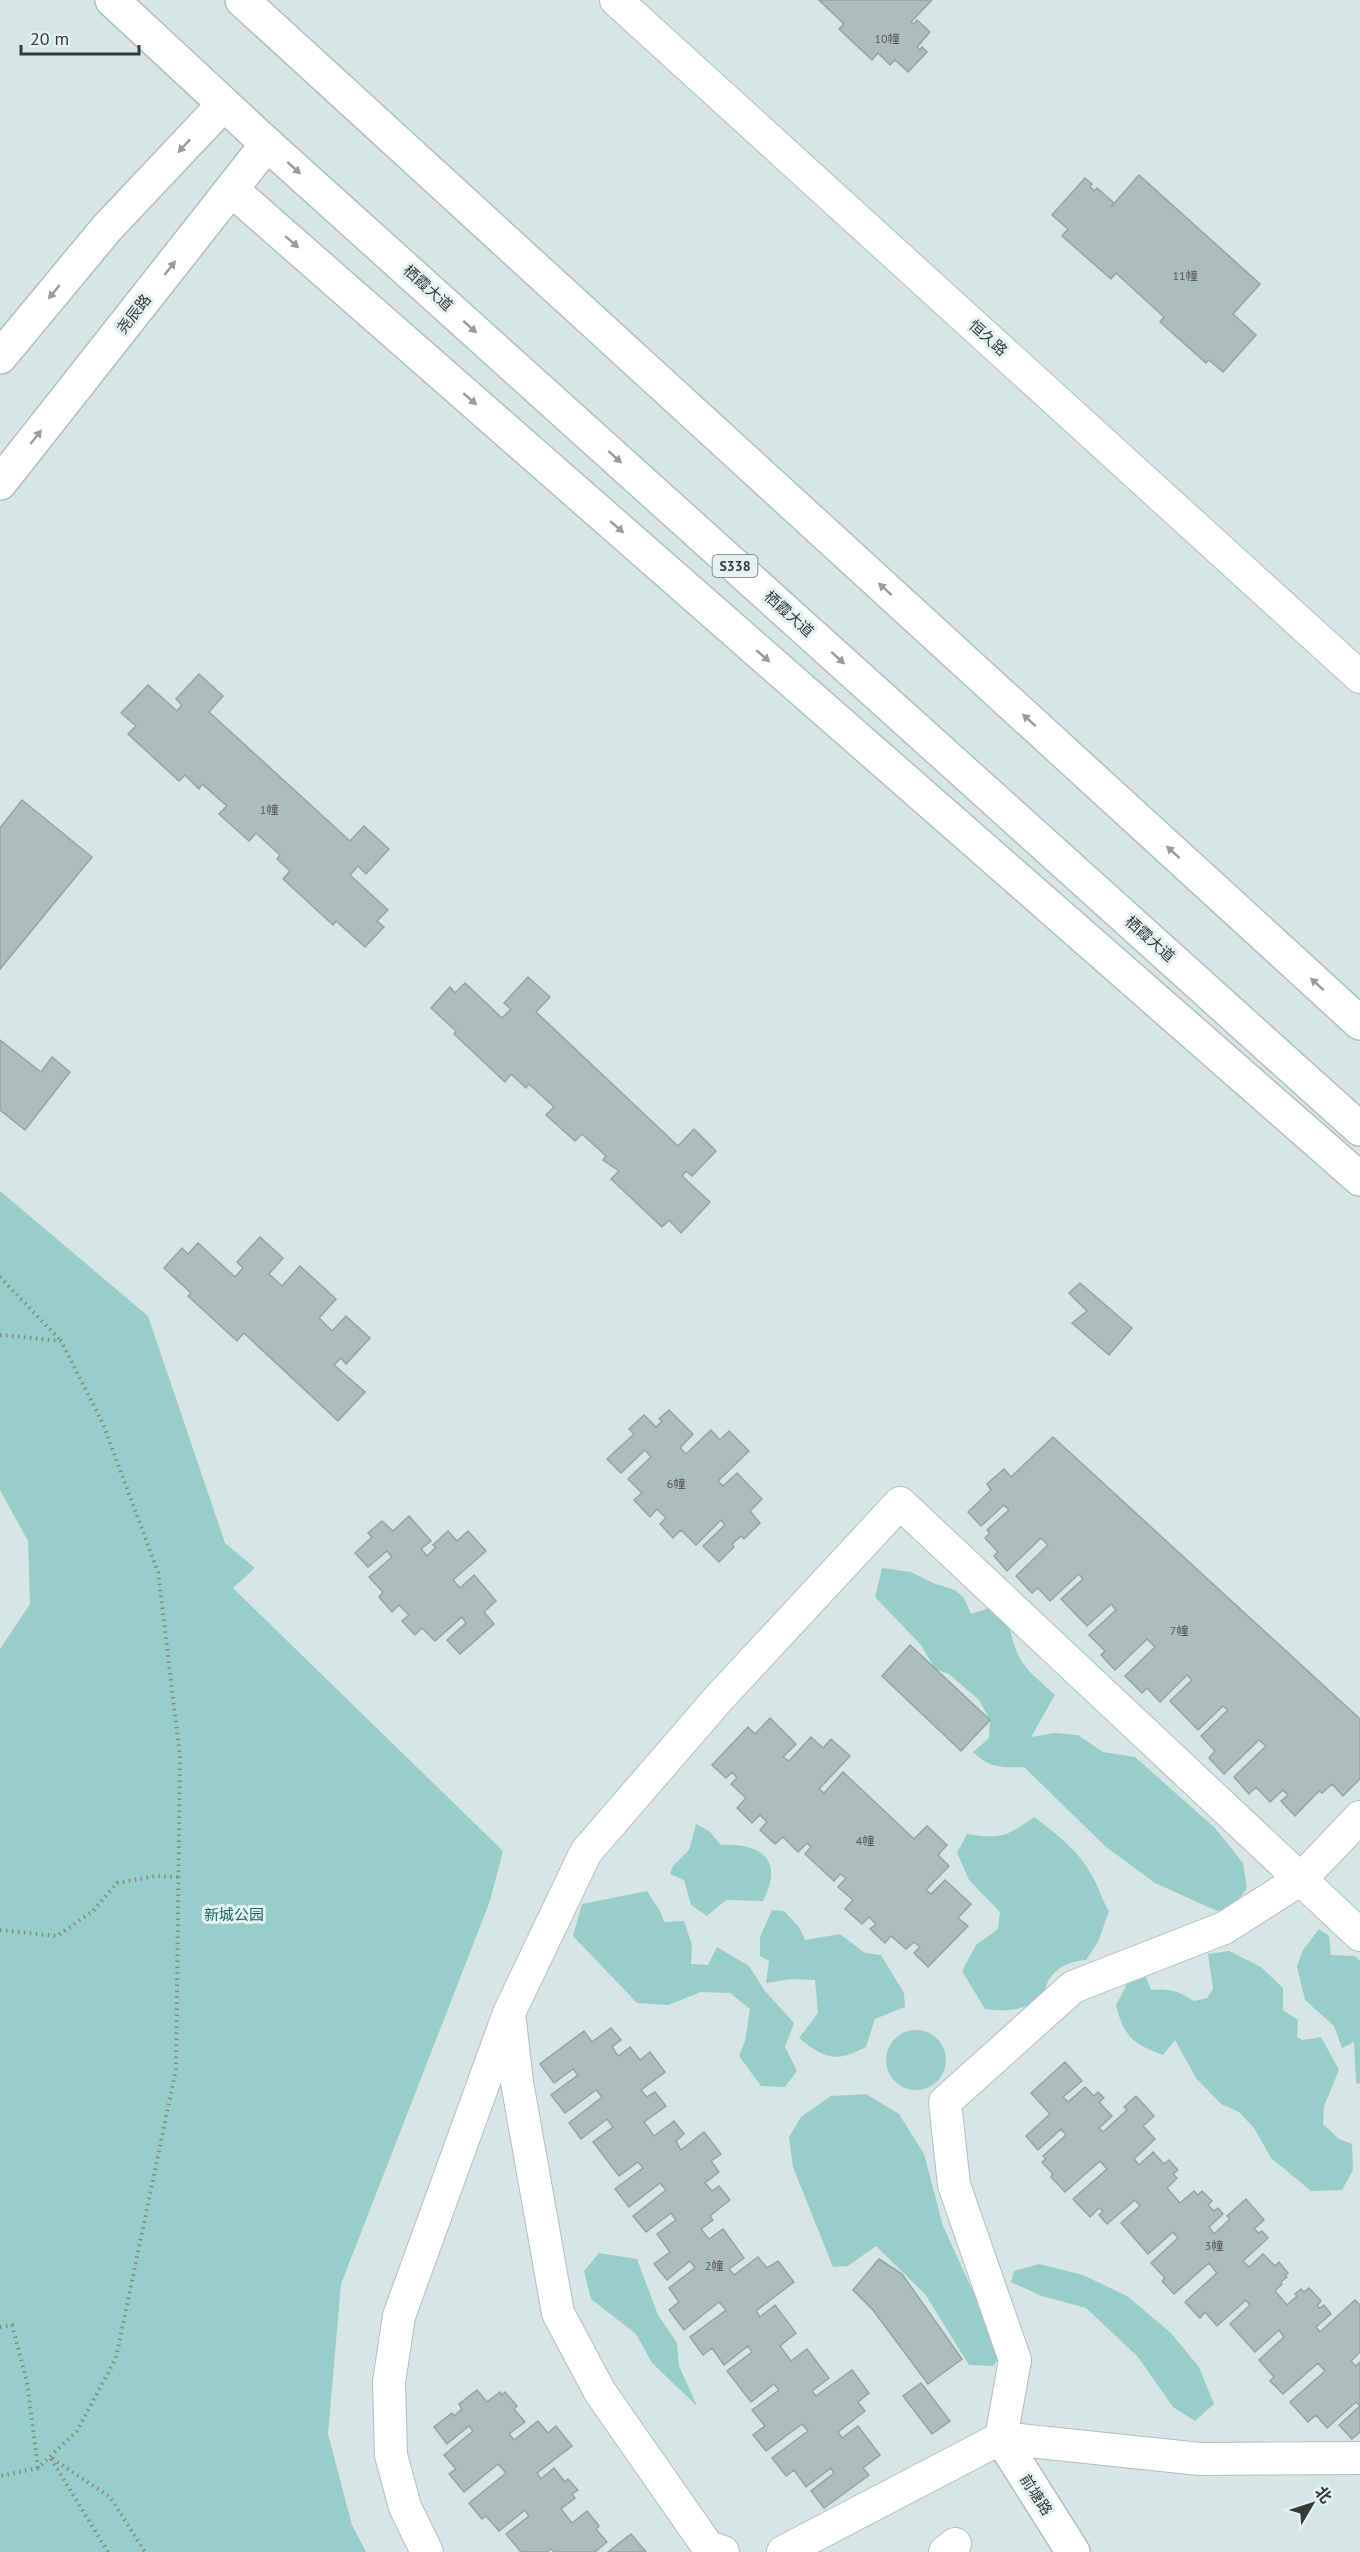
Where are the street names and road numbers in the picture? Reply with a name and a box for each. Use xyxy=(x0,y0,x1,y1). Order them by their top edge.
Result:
street label: 栖霞大道 xyxy=(400,260,457,315)
street label: 尧辰路 xyxy=(112,290,155,337)
street label: 恒久路 xyxy=(965,316,1011,360)
road number: S338 xyxy=(712,555,758,577)
street label: 栖霞大道 xyxy=(761,586,818,641)
street label: 栖霞大道 xyxy=(1122,911,1179,966)
street label: 前塘路 xyxy=(1016,2471,1057,2519)

